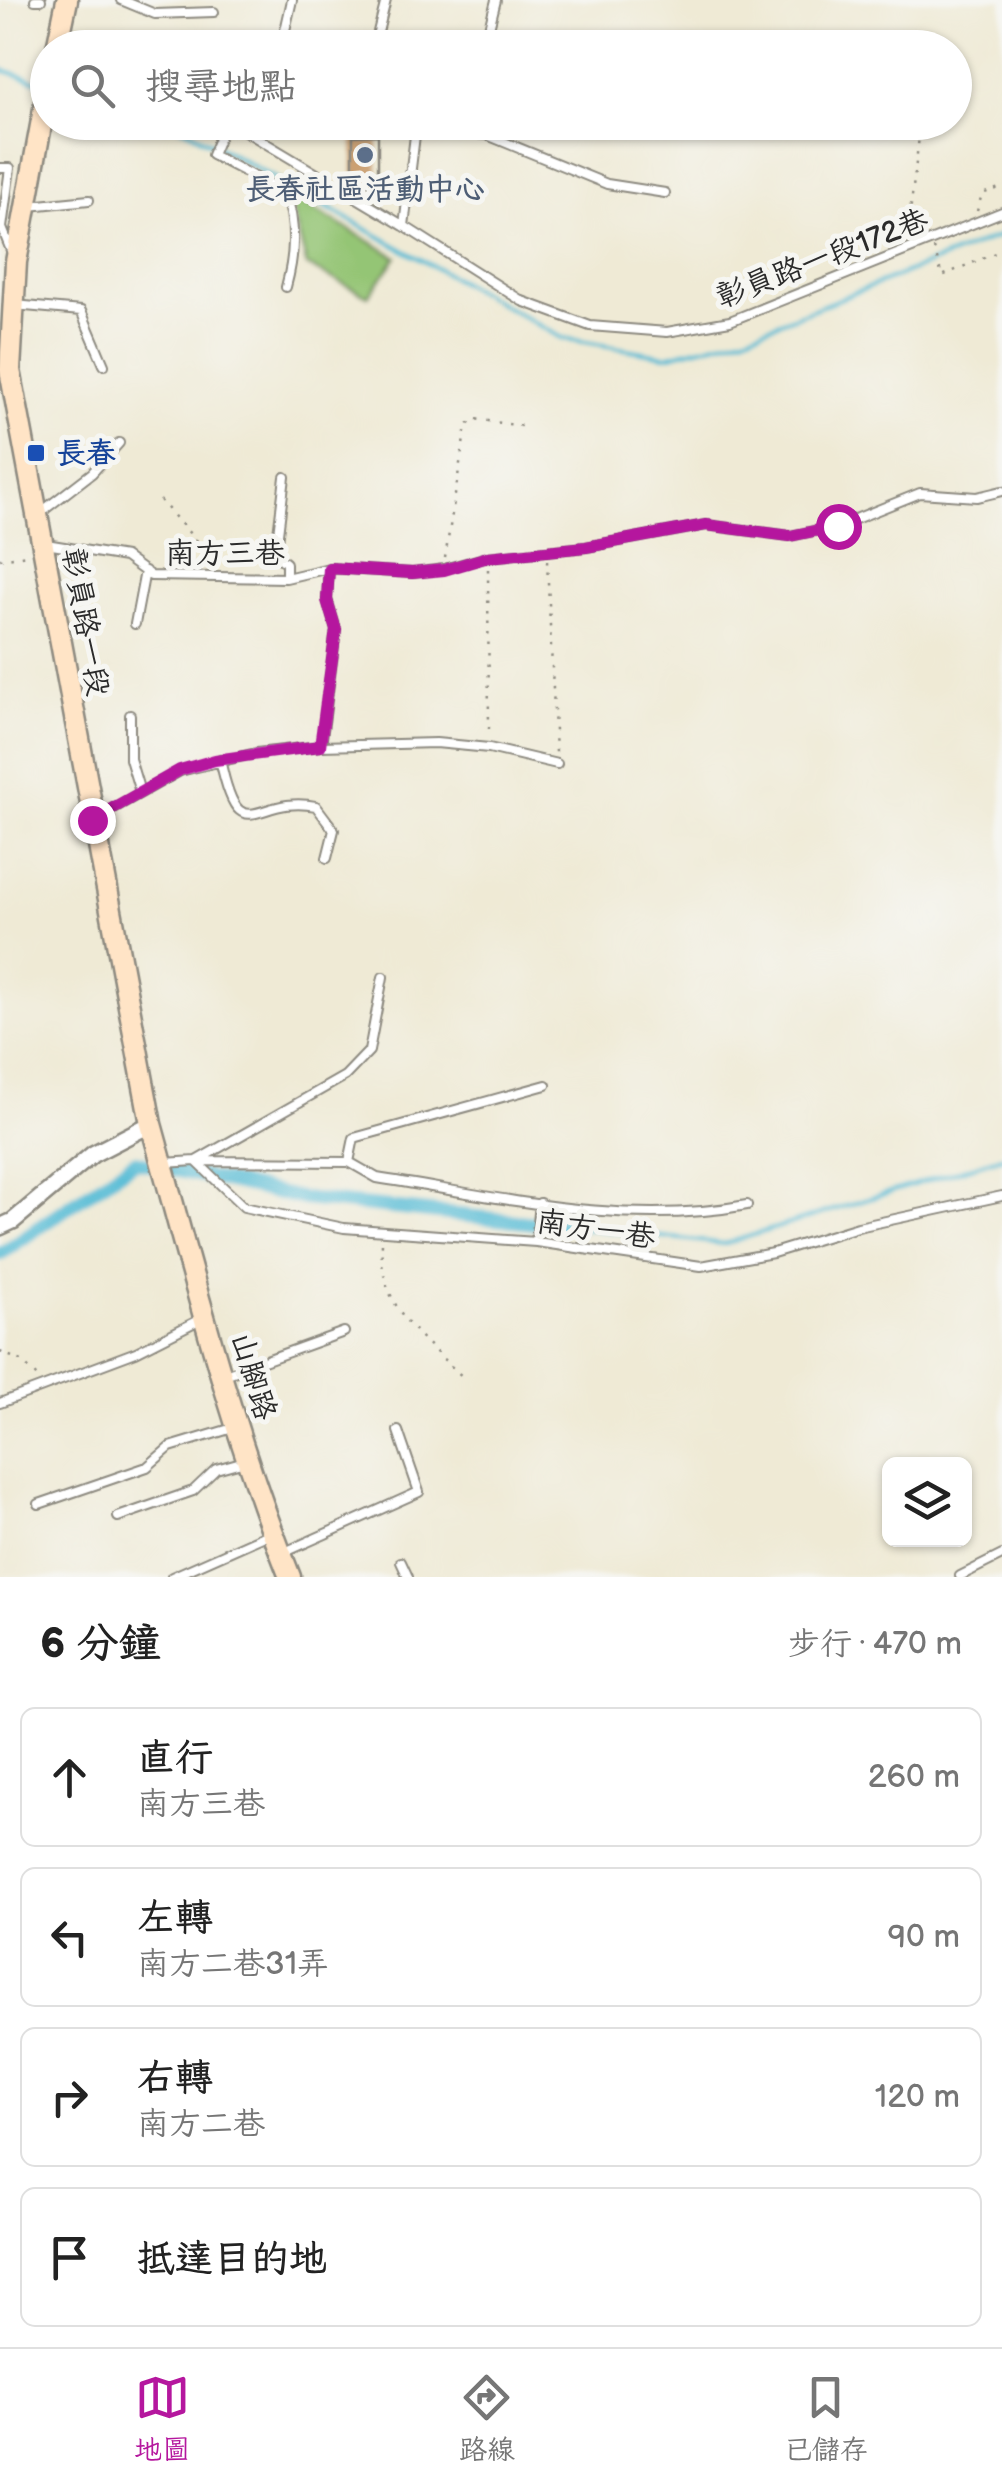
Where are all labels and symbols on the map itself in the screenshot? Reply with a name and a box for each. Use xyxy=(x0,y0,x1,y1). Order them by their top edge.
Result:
marker: 長春社區活動中心 xyxy=(354,144,376,166)
place label: 長春社區活動中心 xyxy=(245,172,485,208)
street label: 彰員路一段172巷 xyxy=(711,202,933,316)
place label: 長春 xyxy=(56,436,116,472)
marker: 長春 xyxy=(25,442,47,464)
route start xyxy=(816,504,862,550)
street label: 南方三巷 xyxy=(165,536,285,572)
street label: 彰員路一段 xyxy=(54,545,116,699)
route end xyxy=(70,798,116,844)
street label: 南方一巷 xyxy=(534,1204,658,1256)
street label: 山腳路 xyxy=(223,1328,283,1425)

